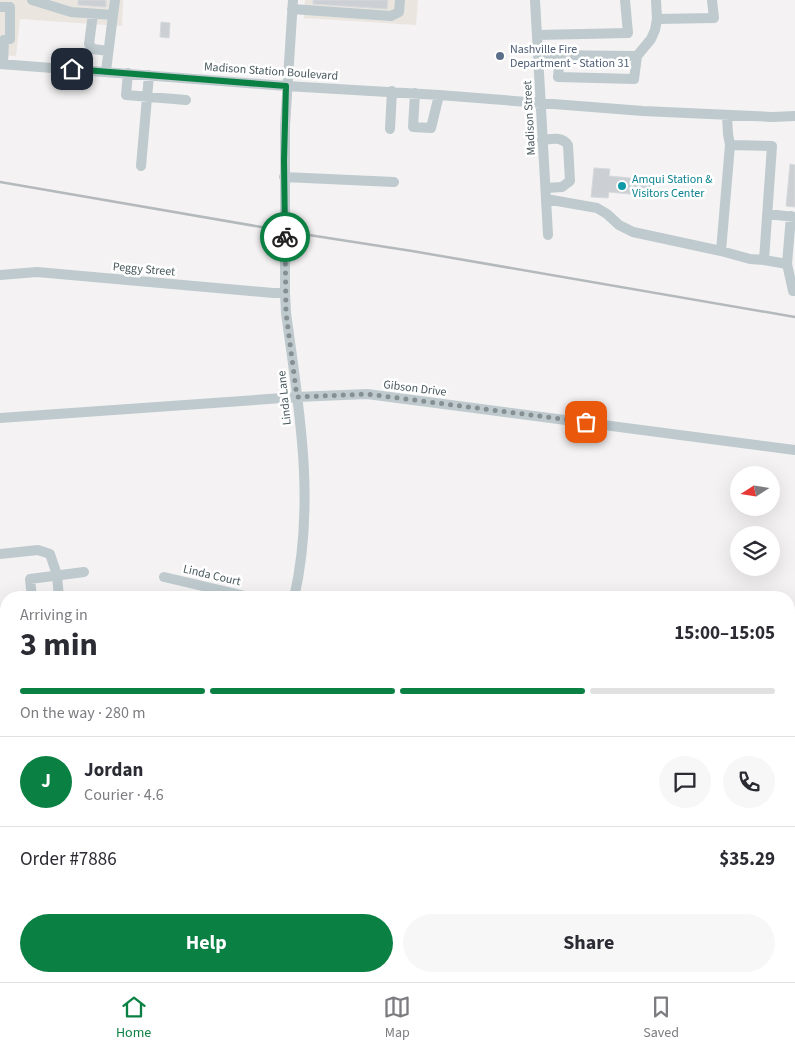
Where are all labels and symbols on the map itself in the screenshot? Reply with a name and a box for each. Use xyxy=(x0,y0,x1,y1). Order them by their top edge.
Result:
place label: Nashville Fire Department - Station 31 xyxy=(510,41,629,72)
pin xyxy=(51,48,93,90)
marker: Nashville Fire Department - Station 31 xyxy=(494,50,506,62)
street label: Madison Station Boulevard xyxy=(203,58,339,85)
street label: Madison Street xyxy=(519,80,540,156)
place label: Amqui Station & Visitors Center xyxy=(632,171,713,202)
marker: Amqui Station & Visitors Center xyxy=(616,180,628,192)
courier xyxy=(260,212,310,262)
street label: Peggy Street xyxy=(112,258,176,281)
street label: Linda Lane xyxy=(273,370,296,426)
street label: Gibson Drive xyxy=(382,376,448,401)
pin xyxy=(565,401,607,443)
north arrow xyxy=(730,466,780,516)
street label: Linda Court xyxy=(181,561,242,590)

